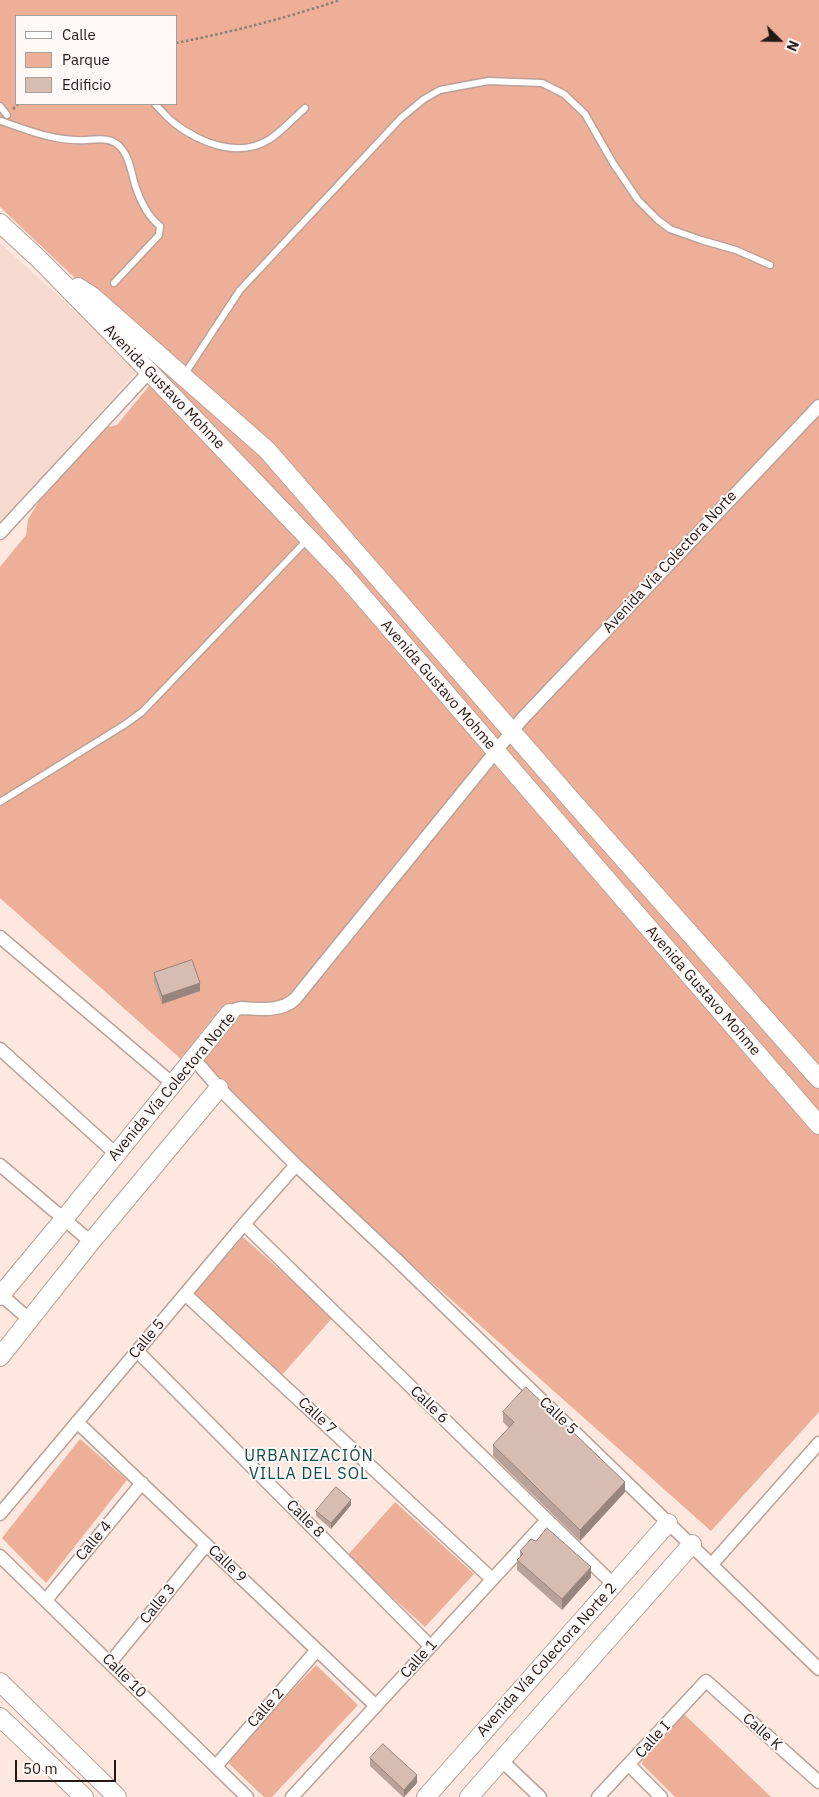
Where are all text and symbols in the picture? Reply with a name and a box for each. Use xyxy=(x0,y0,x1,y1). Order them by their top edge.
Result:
legend xyxy=(15,15,178,105)
north arrow xyxy=(754,15,804,65)
text: Calle xyxy=(62,25,96,44)
text: N xyxy=(783,38,803,54)
text: Parque xyxy=(62,50,110,69)
text: Edificio xyxy=(62,75,111,94)
street label: Avenida Gustavo Mohme xyxy=(100,321,228,453)
street label: Avenida Vía Colectora Norte xyxy=(599,487,741,637)
street label: Avenida Gustavo Mohme xyxy=(377,616,499,754)
street label: Avenida Gustavo Mohme xyxy=(642,922,764,1060)
street label: Avenida Vía Colectora Norte xyxy=(105,1009,239,1165)
street label: Calle 5 xyxy=(125,1316,169,1362)
street label: Calle 6 xyxy=(406,1382,452,1428)
street label: Calle 5 xyxy=(535,1393,581,1439)
street label: Calle 7 xyxy=(294,1394,340,1438)
district label: URBANIZACIÓN VILLA DEL SOL xyxy=(243,1446,375,1484)
street label: Calle 8 xyxy=(282,1496,328,1542)
street label: Calle 4 xyxy=(72,1518,116,1564)
street label: Calle 9 xyxy=(204,1541,250,1587)
street label: Avenida Vía Colectora Norte 2 xyxy=(473,1579,621,1741)
street label: Calle 3 xyxy=(136,1580,180,1628)
street label: Calle 1 xyxy=(397,1636,441,1682)
street label: Calle 10 xyxy=(98,1650,150,1702)
street label: Calle 2 xyxy=(244,1685,288,1731)
street label: Calle K xyxy=(739,1710,785,1754)
street label: Calle I xyxy=(632,1718,674,1762)
scale bar xyxy=(18,1750,119,1782)
text: 50 m xyxy=(23,1759,58,1778)

